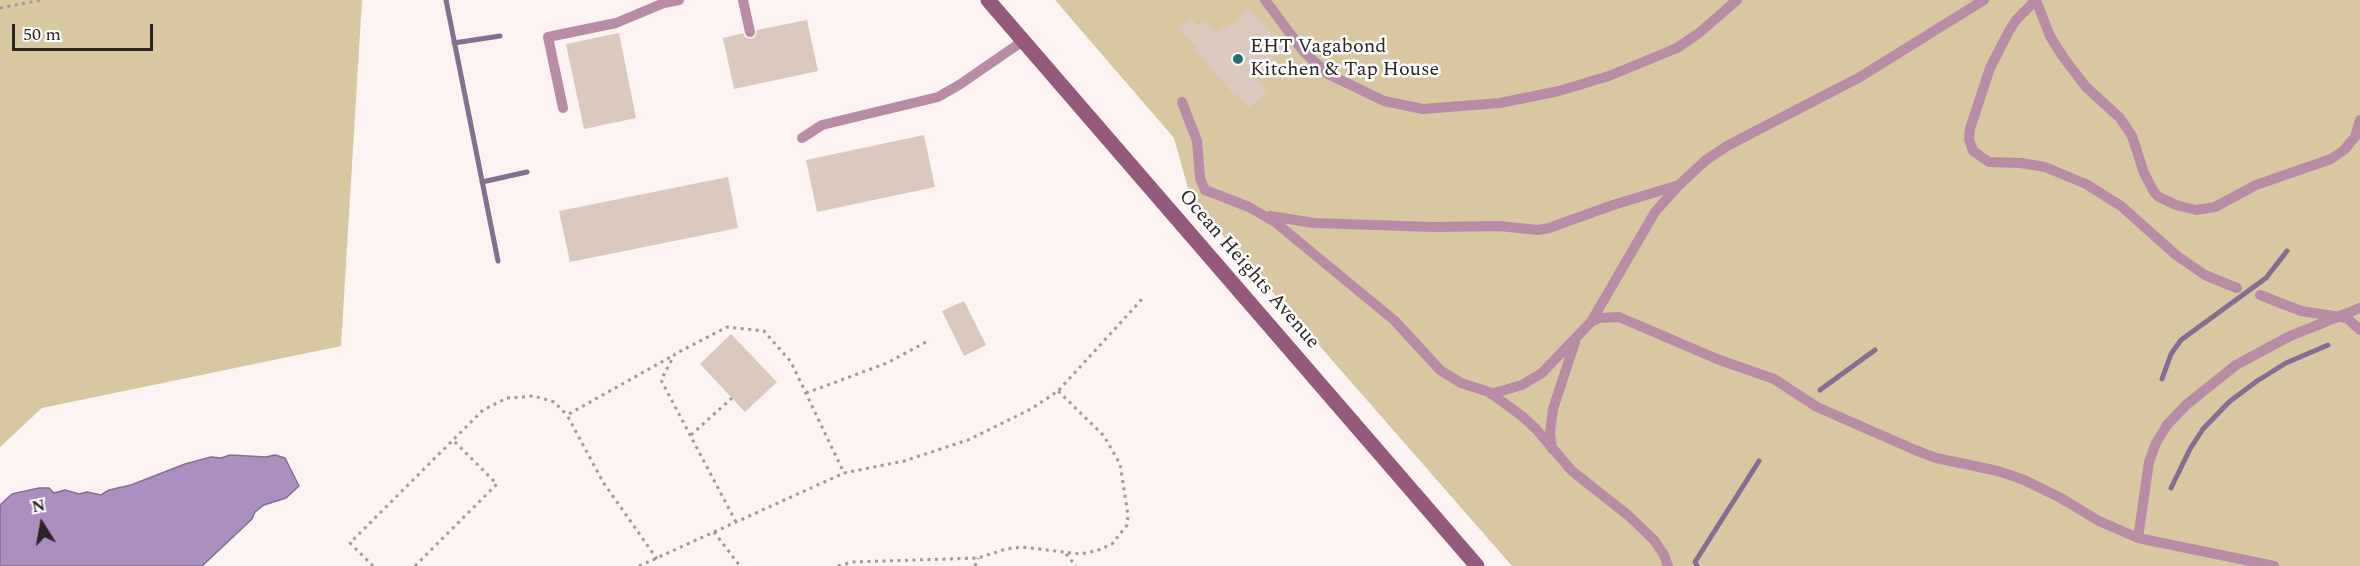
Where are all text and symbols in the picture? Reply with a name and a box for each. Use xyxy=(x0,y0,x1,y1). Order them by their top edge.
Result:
scale bar xyxy=(15,12,156,50)
text: 50 m xyxy=(23,21,61,48)
place label: EHT Vagabond Kitchen & Tap House xyxy=(1250,36,1439,83)
marker: EHT Vagabond Kitchen & Tap House xyxy=(1231,52,1245,66)
street label: Ocean Heights Avenue xyxy=(1172,185,1324,355)
text: N xyxy=(30,493,47,519)
north arrow xyxy=(12,494,72,554)

